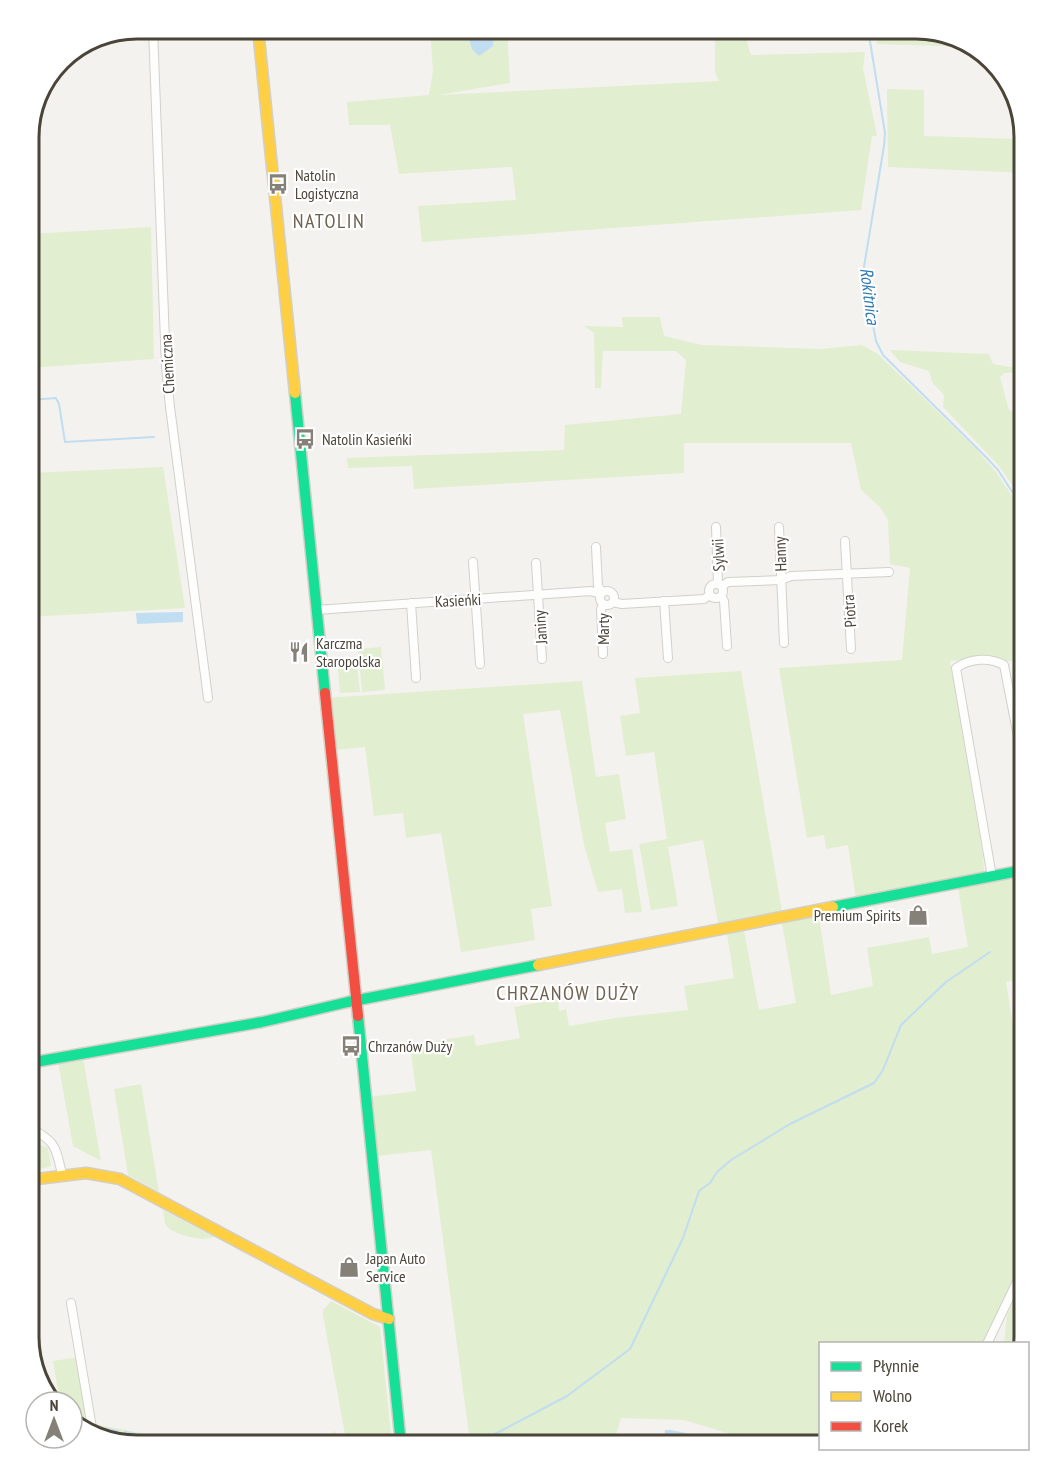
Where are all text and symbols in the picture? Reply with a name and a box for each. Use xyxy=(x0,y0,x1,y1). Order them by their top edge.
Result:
place label: Natolin Logistyczna xyxy=(295,165,359,203)
bus stop icon: Natolin Logistyczna xyxy=(266,172,290,196)
district label: NATOLIN xyxy=(293,208,365,234)
water label: Rokitnica xyxy=(855,266,885,326)
street label: Chemiczna xyxy=(155,334,179,394)
bus stop icon: Natolin Kasieńki xyxy=(293,427,317,451)
place label: Natolin Kasieńki xyxy=(322,429,412,449)
street label: Hanny xyxy=(769,536,791,572)
street label: Sylwii xyxy=(707,538,729,572)
street label: Kasieńki xyxy=(434,589,482,611)
street label: Piotra xyxy=(838,594,860,628)
street label: Janiny xyxy=(529,609,551,646)
street label: Marty xyxy=(593,613,613,645)
place label: Karczma Staropolska xyxy=(316,633,381,671)
restaurant icon: Karczma Staropolska xyxy=(287,640,311,664)
shop icon: Premium Spirits xyxy=(906,903,930,927)
place label: Premium Spirits xyxy=(814,905,901,925)
district label: CHRZANÓW DUŻY xyxy=(496,980,640,1006)
bus stop icon: Chrzanów Duży xyxy=(339,1034,363,1058)
place label: Chrzanów Duży xyxy=(368,1036,452,1056)
place label: Japan Auto Service xyxy=(365,1248,425,1286)
shop icon: Japan Auto Service xyxy=(337,1255,361,1279)
legend xyxy=(819,1342,1029,1450)
text: Płynnie xyxy=(873,1354,919,1377)
text: Wolno xyxy=(873,1384,912,1407)
north arrow xyxy=(24,1390,84,1450)
text: N xyxy=(50,1395,58,1415)
text: Korek xyxy=(873,1414,908,1437)

